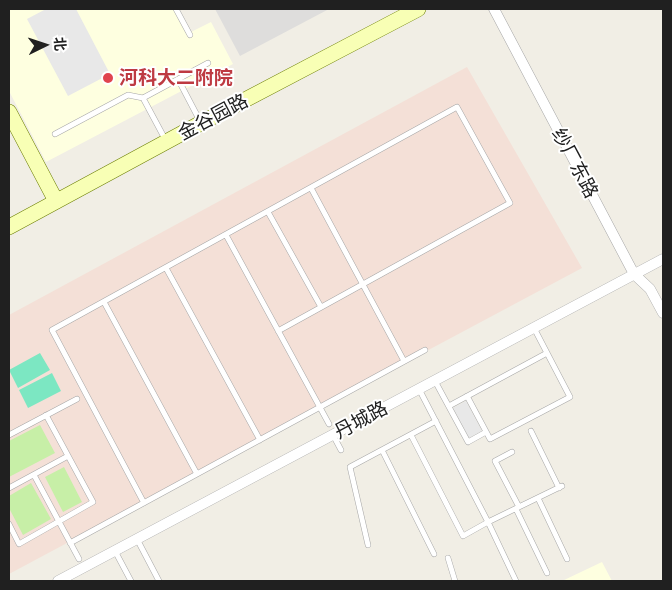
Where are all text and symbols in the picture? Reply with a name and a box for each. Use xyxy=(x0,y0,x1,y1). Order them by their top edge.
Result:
north arrow xyxy=(20,20,70,70)
text: 北 xyxy=(51,36,69,51)
place label: 河科大二附院 xyxy=(119,67,233,89)
marker: 河科大二附院 xyxy=(101,71,115,85)
street label: 金谷园路 xyxy=(174,89,252,145)
street label: 纱厂东路 xyxy=(547,124,603,202)
street label: 丹城路 xyxy=(330,397,392,443)

